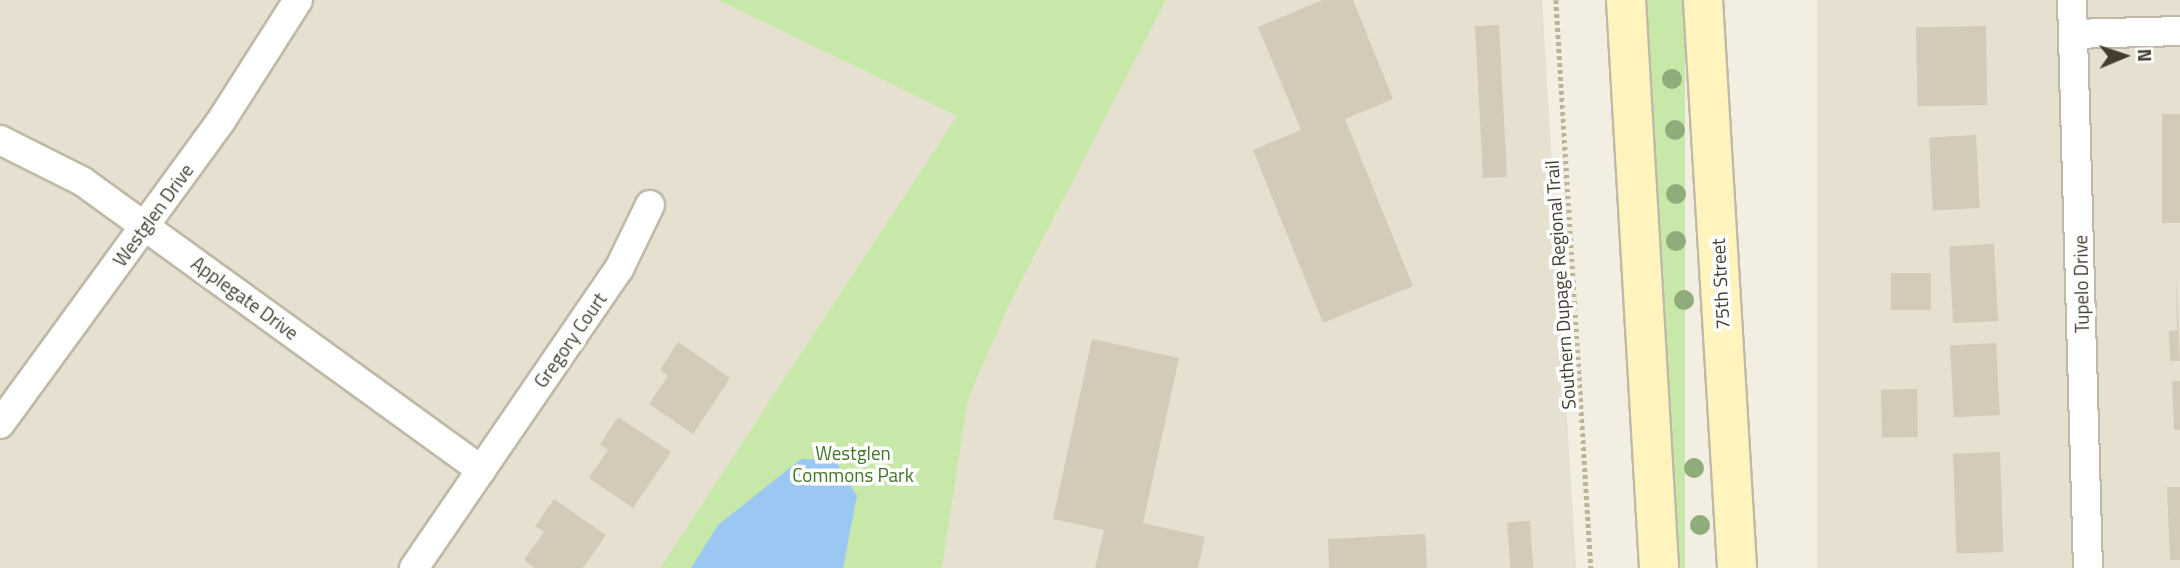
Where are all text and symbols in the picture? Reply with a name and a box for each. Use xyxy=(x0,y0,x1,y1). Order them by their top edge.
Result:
north arrow xyxy=(2089,21,2159,91)
text: N xyxy=(2131,48,2160,62)
street label: Westglen Drive xyxy=(108,159,198,271)
street label: Southern Dupage Regional Trail xyxy=(1540,160,1580,410)
street label: Tupelo Drive xyxy=(2069,235,2093,333)
street label: 75th Street xyxy=(1706,238,1734,330)
street label: Applegate Drive xyxy=(187,252,303,344)
street label: Gregory Court xyxy=(529,288,611,392)
park label: Westglen Commons Park xyxy=(792,442,914,486)

